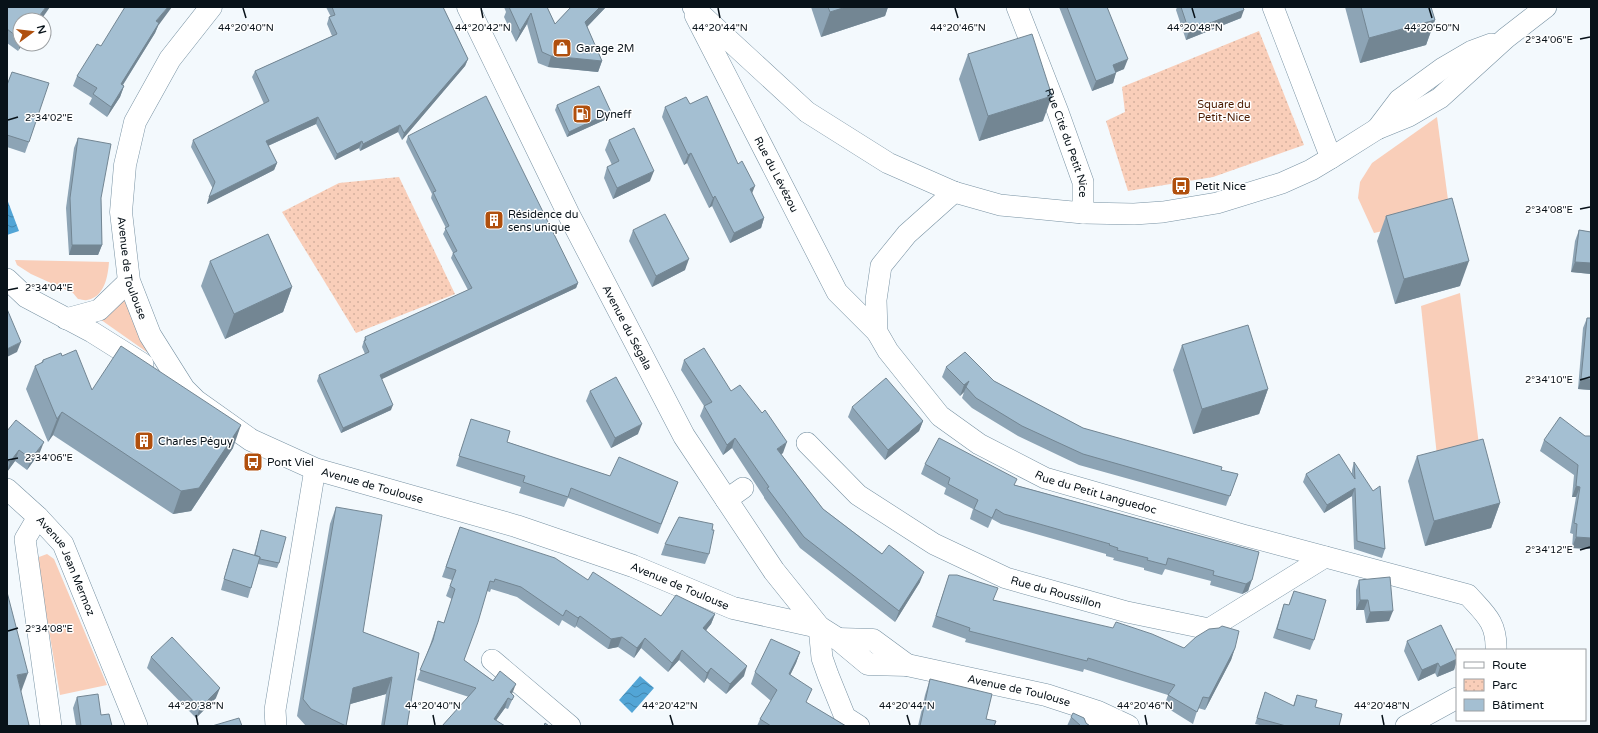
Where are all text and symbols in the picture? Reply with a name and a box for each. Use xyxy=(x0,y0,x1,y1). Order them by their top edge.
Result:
north arrow xyxy=(12,12,52,52)
text: 44°20'40"N xyxy=(218,22,274,34)
text: 44°20'42"N xyxy=(455,22,511,34)
text: 44°20'44"N xyxy=(692,22,748,34)
text: 44°20'46"N xyxy=(930,22,986,34)
text: 44°20'48"N xyxy=(1167,22,1223,34)
text: 44°20'50"N xyxy=(1404,22,1460,34)
text: N xyxy=(34,24,49,35)
text: 2°34'06"E xyxy=(1525,34,1573,46)
shop icon: Garage 2M xyxy=(551,37,573,59)
place label: Garage 2M xyxy=(576,42,634,55)
street label: Rue Cité du Petit Nice xyxy=(1042,86,1089,197)
park label: Square du Petit-Nice xyxy=(1197,98,1251,124)
fuel station icon: Dyneff xyxy=(571,103,593,125)
place label: Dyneff xyxy=(596,108,632,121)
text: 2°34'02"E xyxy=(25,112,73,124)
street label: Rue du Lévézou xyxy=(751,134,801,215)
bus stop icon: Petit Nice xyxy=(1170,175,1192,197)
place label: Petit Nice xyxy=(1195,180,1246,193)
text: 2°34'08"E xyxy=(1525,204,1573,216)
place label: Résidence du sens unique xyxy=(508,208,579,234)
building icon: Résidence du sens unique xyxy=(483,209,505,231)
street label: Avenue de Toulouse xyxy=(115,216,149,321)
text: 2°34'04"E xyxy=(25,282,73,294)
street label: Avenue du Ségala xyxy=(600,283,655,372)
text: 2°34'10"E xyxy=(1525,374,1573,386)
building icon: Charles Péguy xyxy=(133,430,155,452)
place label: Charles Péguy xyxy=(158,435,233,448)
bus stop icon: Pont Viel xyxy=(242,451,264,473)
text: 2°34'06"E xyxy=(25,452,73,464)
place label: Pont Viel xyxy=(267,456,314,469)
street label: Avenue de Toulouse xyxy=(320,465,425,506)
street label: Rue du Petit Languedoc xyxy=(1033,468,1158,517)
street label: Avenue Jean Mermoz xyxy=(33,514,98,618)
text: 2°34'12"E xyxy=(1525,544,1573,556)
street label: Avenue de Toulouse xyxy=(629,560,731,613)
street label: Rue du Roussillon xyxy=(1009,574,1103,612)
text: 2°34'08"E xyxy=(25,623,73,635)
legend xyxy=(1456,649,1586,721)
text: Route xyxy=(1492,658,1527,672)
street label: Avenue de Toulouse xyxy=(966,672,1072,710)
text: Parc xyxy=(1492,678,1517,692)
text: Bâtiment xyxy=(1492,698,1544,712)
text: 44°20'38"N xyxy=(168,700,224,712)
text: 44°20'40"N xyxy=(405,700,461,712)
text: 44°20'42"N xyxy=(642,700,698,712)
text: 44°20'44"N xyxy=(879,700,935,712)
text: 44°20'46"N xyxy=(1117,700,1173,712)
text: 44°20'48"N xyxy=(1354,700,1410,712)

